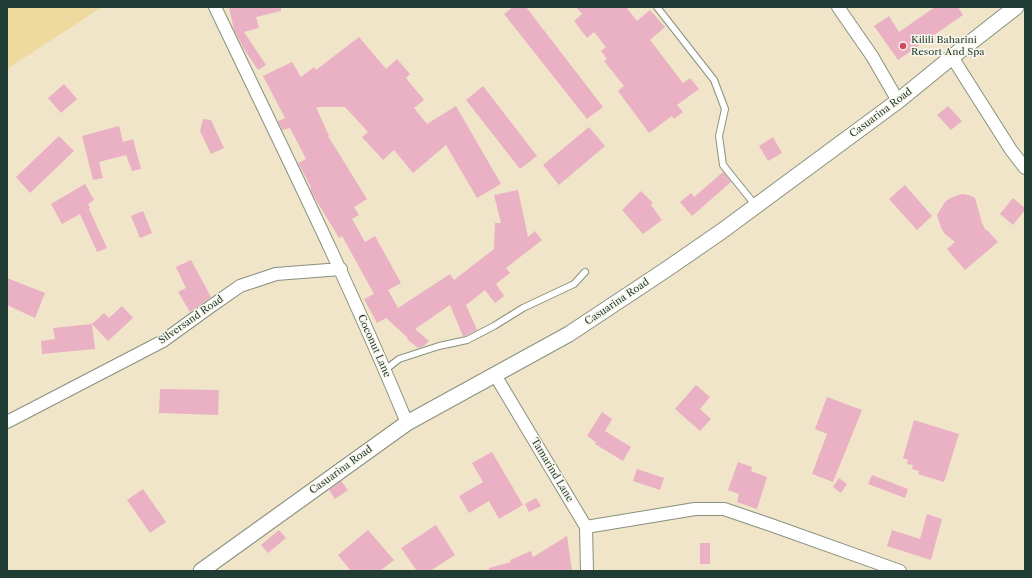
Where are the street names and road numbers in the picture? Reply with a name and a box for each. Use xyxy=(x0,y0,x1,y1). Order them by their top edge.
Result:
street label: Casuarina Road xyxy=(847,86,915,140)
street label: Casuarina Road xyxy=(583,276,651,328)
street label: Silversand Road xyxy=(156,293,226,347)
street label: Coconut Lane xyxy=(355,313,393,379)
street label: Tamarind Lane xyxy=(528,436,576,504)
street label: Casuarina Road xyxy=(307,443,375,497)

